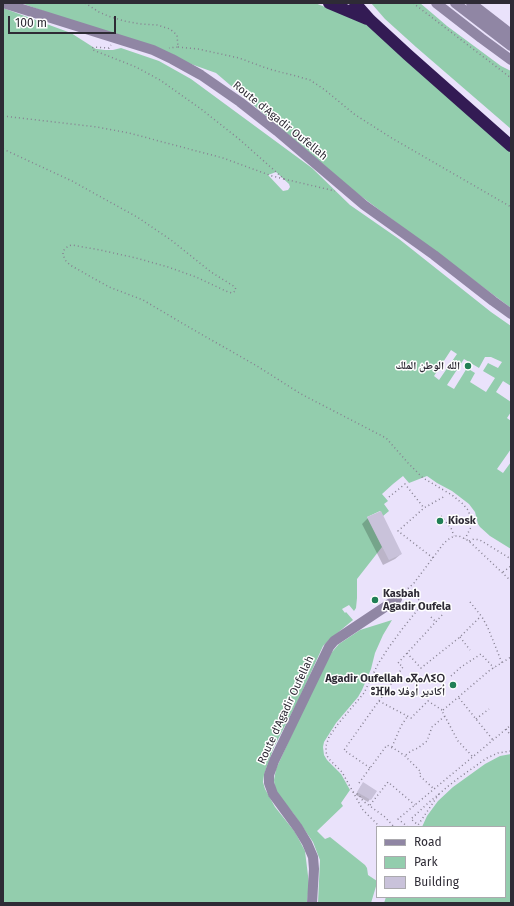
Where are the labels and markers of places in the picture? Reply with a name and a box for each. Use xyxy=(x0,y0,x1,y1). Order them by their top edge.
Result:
place label: الله الوطن الملك xyxy=(395,359,460,373)
marker: الله الوطن الملك xyxy=(463,361,473,371)
place label: Kiosk xyxy=(448,514,476,528)
marker: Kiosk xyxy=(435,516,445,526)
place label: Kasbah Agadir Oufela xyxy=(383,587,451,613)
marker: Kasbah Agadir Oufela xyxy=(370,595,380,605)
place label: Agadir Oufellah ⴰⴳⴰⴷⵉⵔ ⵓⴼⵍⴰ أكادير أوفلا xyxy=(325,672,445,698)
marker: Agadir Oufellah ⴰⴳⴰⴷⵉⵔ ⵓⴼⵍⴰ أكادير أوفلا xyxy=(448,680,458,690)

